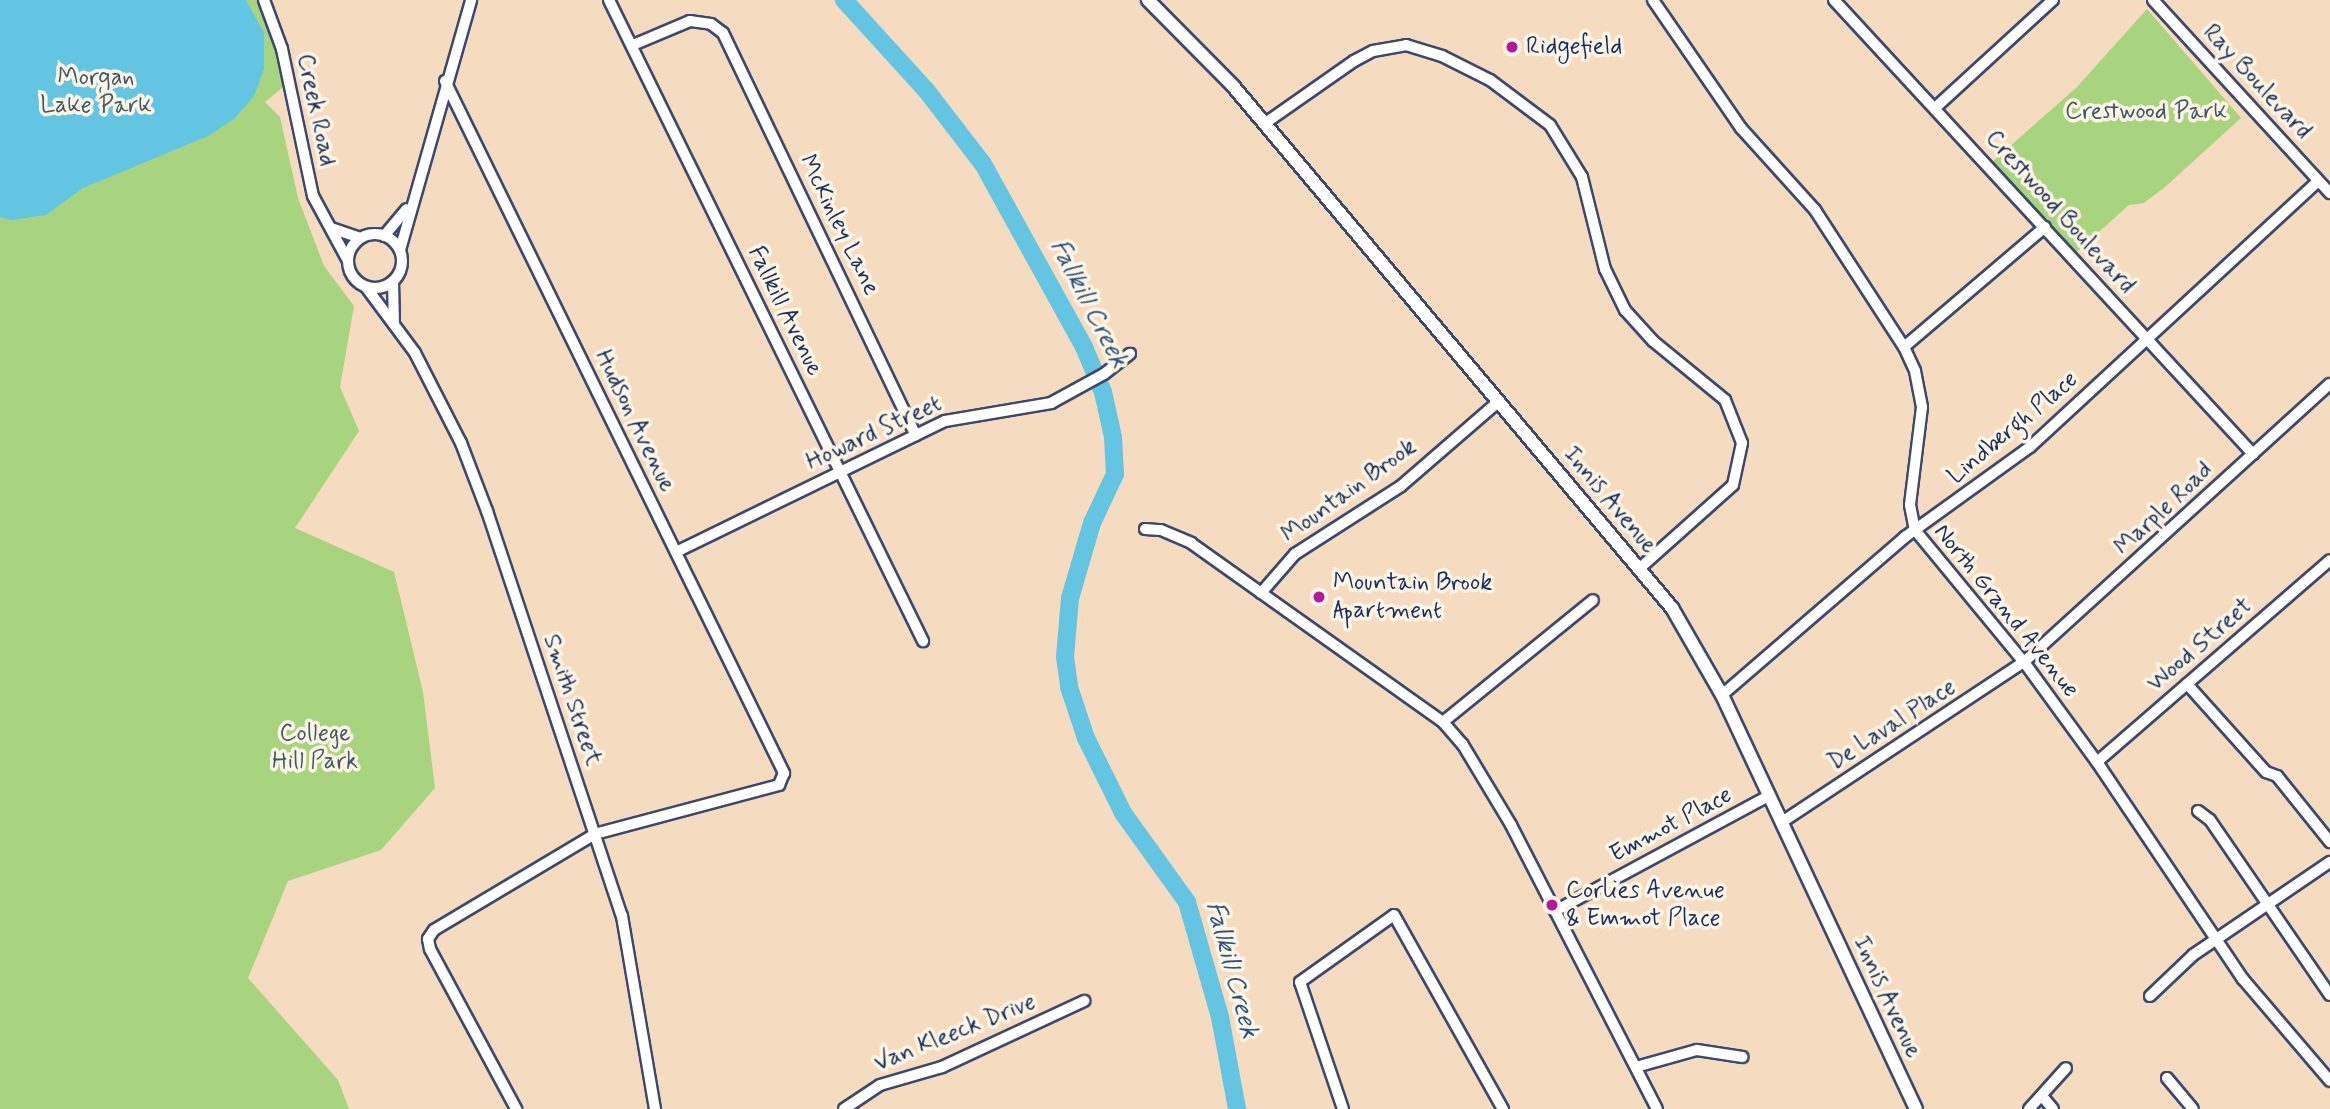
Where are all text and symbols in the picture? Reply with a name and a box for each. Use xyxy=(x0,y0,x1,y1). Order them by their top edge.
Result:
street label: Ray Boulevard xyxy=(2199,21,2315,143)
place label: Ridgefield xyxy=(1526,33,1622,61)
marker: Ridgefield xyxy=(1504,39,1520,55)
street label: Creek Road xyxy=(290,51,342,169)
park label: Morgan Lake Park xyxy=(43,64,149,120)
park label: Crestwood Park xyxy=(2068,98,2224,126)
street label: Crestwood Boulevard xyxy=(1981,127,2139,297)
street label: McKinley Lane xyxy=(793,151,885,299)
water label: Fallkill Creek xyxy=(1042,234,1134,374)
street label: Fallkill Avenue xyxy=(740,240,830,382)
street label: Hudson Avenue xyxy=(589,347,681,495)
street label: Lindbergh Place xyxy=(1942,365,2084,491)
street label: Howard Street xyxy=(800,388,948,478)
street label: Mountain Brook xyxy=(1276,433,1422,549)
street label: Innis Avenue xyxy=(1556,439,1664,561)
street label: Marple Road xyxy=(2109,456,2219,562)
street label: North Grand Avenue xyxy=(1928,520,2084,702)
place label: Mountain Brook Apartment xyxy=(1333,569,1492,625)
marker: Mountain Brook Apartment xyxy=(1311,589,1327,605)
street label: Wood Street xyxy=(2142,592,2258,698)
street label: Smith Street xyxy=(536,631,608,769)
street label: De Laval Place xyxy=(1822,673,1962,777)
park label: College Hill Park xyxy=(272,720,358,776)
street label: Emmot Place xyxy=(1605,781,1737,869)
place label: Corlies Avenue & Emmot Place xyxy=(1566,877,1721,933)
marker: Corlies Avenue & Emmot Place xyxy=(1544,897,1560,913)
water label: Fallkill Creek xyxy=(1198,898,1264,1042)
street label: Innis Avenue xyxy=(1845,930,1929,1064)
street label: Van Kleeck Drive xyxy=(869,987,1041,1079)

